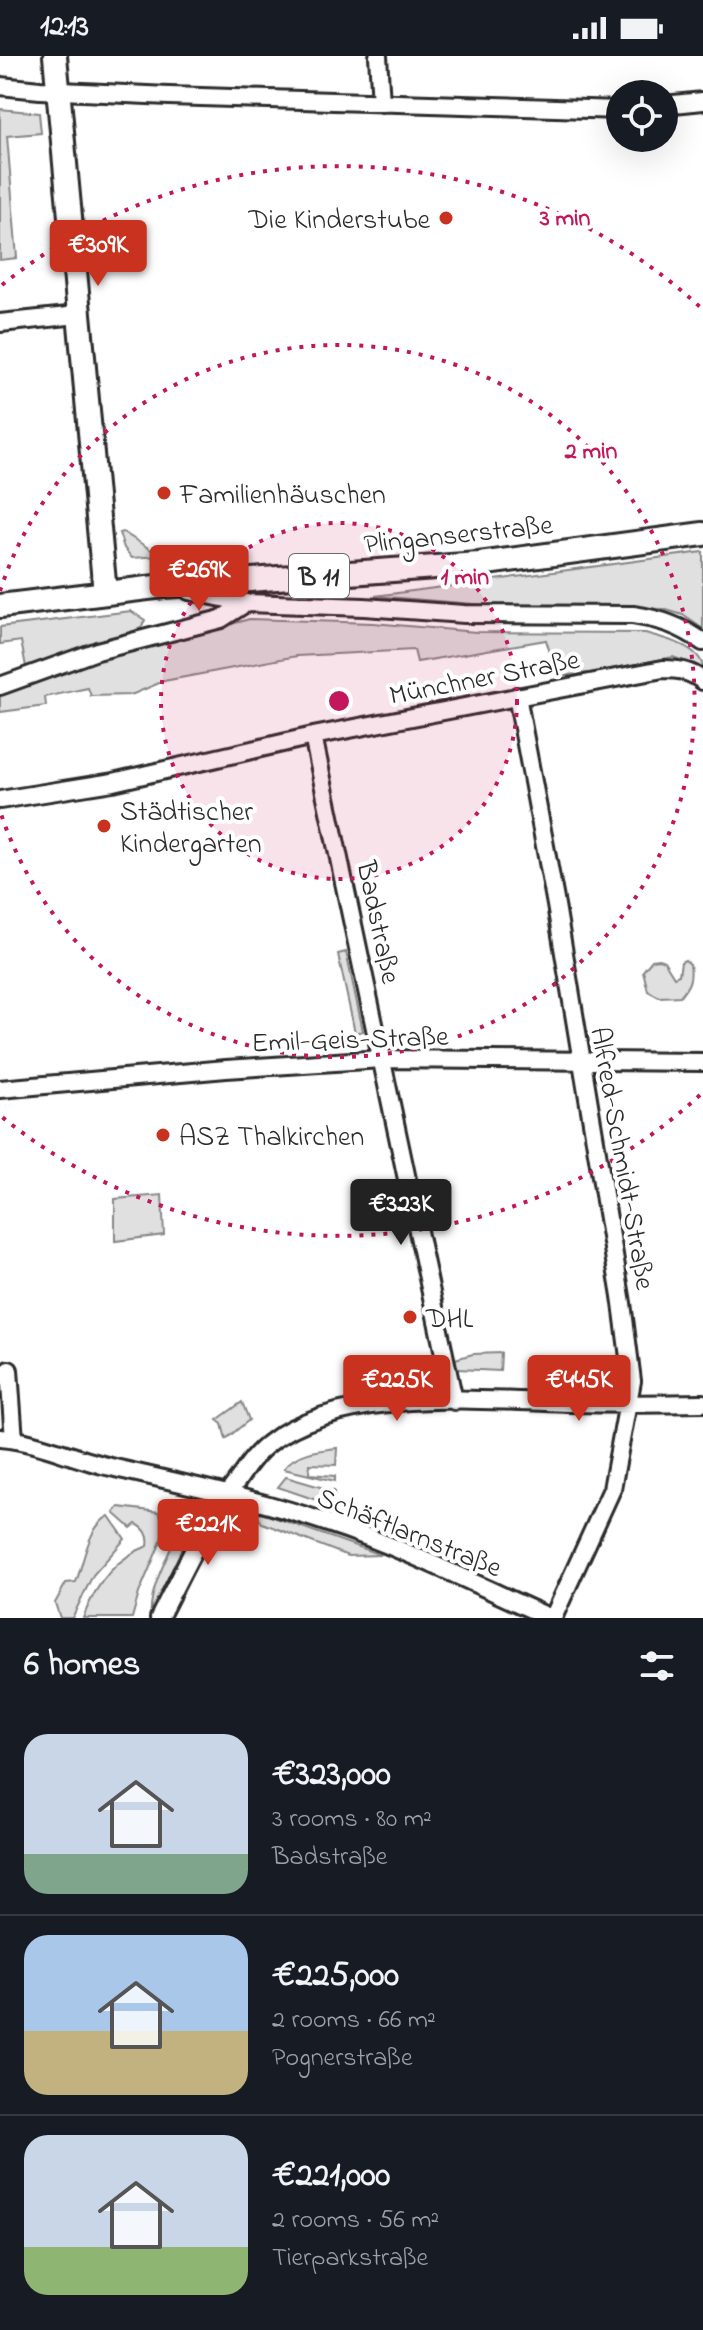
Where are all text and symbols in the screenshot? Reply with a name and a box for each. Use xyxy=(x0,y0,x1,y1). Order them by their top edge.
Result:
text: 12:13 xyxy=(40,6,89,50)
map controls xyxy=(606,80,678,152)
button: locate xyxy=(606,80,678,152)
place label: Die Kinderstube xyxy=(248,201,430,242)
text: 3 min xyxy=(539,202,591,237)
marker: Die Kinderstube xyxy=(437,209,455,227)
pin: €309K xyxy=(42,220,154,288)
text: €309K xyxy=(68,227,128,265)
text: 2 min xyxy=(564,435,618,470)
place label: Familienhäuschen xyxy=(179,476,386,517)
marker: Familienhäuschen xyxy=(155,484,173,502)
street label: Plinganserstraße xyxy=(362,506,555,567)
pin: €269K xyxy=(143,545,255,613)
text: €269K xyxy=(168,552,230,590)
road number: B 11 xyxy=(289,554,349,598)
text: 1 min xyxy=(441,561,489,596)
street label: Münchner Straße xyxy=(386,641,584,718)
centre of rings xyxy=(325,687,353,715)
place label: Städtischer Kindergarten xyxy=(120,793,262,866)
marker: Städtischer Kindergarten xyxy=(95,817,113,835)
street label: Badstraße xyxy=(343,857,410,988)
street label: Emil-Geis-Straße xyxy=(251,1018,450,1065)
street label: Alfred-Schmidt-Straße xyxy=(577,1024,664,1294)
place label: ASZ Thalkirchen xyxy=(179,1118,364,1159)
marker: ASZ Thalkirchen xyxy=(154,1126,172,1144)
pin: €323K xyxy=(345,1179,457,1247)
text: €323K xyxy=(368,1186,434,1224)
place label: DHL xyxy=(425,1300,474,1341)
marker: DHL xyxy=(401,1308,419,1326)
pin: €225K xyxy=(341,1355,453,1423)
pin: €445K xyxy=(523,1355,635,1423)
text: €225K xyxy=(361,1362,433,1400)
text: €445K xyxy=(545,1362,613,1400)
street label: Schäftlarnstraße xyxy=(310,1479,508,1590)
pin: €221K xyxy=(152,1499,264,1567)
text: €221K xyxy=(176,1506,240,1544)
text: 6 homes xyxy=(24,1641,140,1691)
icon: filters xyxy=(635,1644,679,1688)
text: €323,000 xyxy=(272,1751,391,1801)
icon: home xyxy=(88,1766,184,1862)
text: 3 rooms · 80 m² xyxy=(272,1801,432,1839)
text: Badstraße xyxy=(272,1839,387,1877)
text: €225,000 xyxy=(272,1952,399,2002)
icon: home xyxy=(88,1967,184,2063)
text: 2 rooms · 66 m² xyxy=(272,2002,436,2040)
text: Pognerstraße xyxy=(272,2040,413,2078)
text: €221,000 xyxy=(272,2152,390,2202)
icon: home xyxy=(88,2167,184,2263)
text: 2 rooms · 56 m² xyxy=(272,2202,439,2240)
text: Tierparkstraße xyxy=(272,2240,428,2278)

